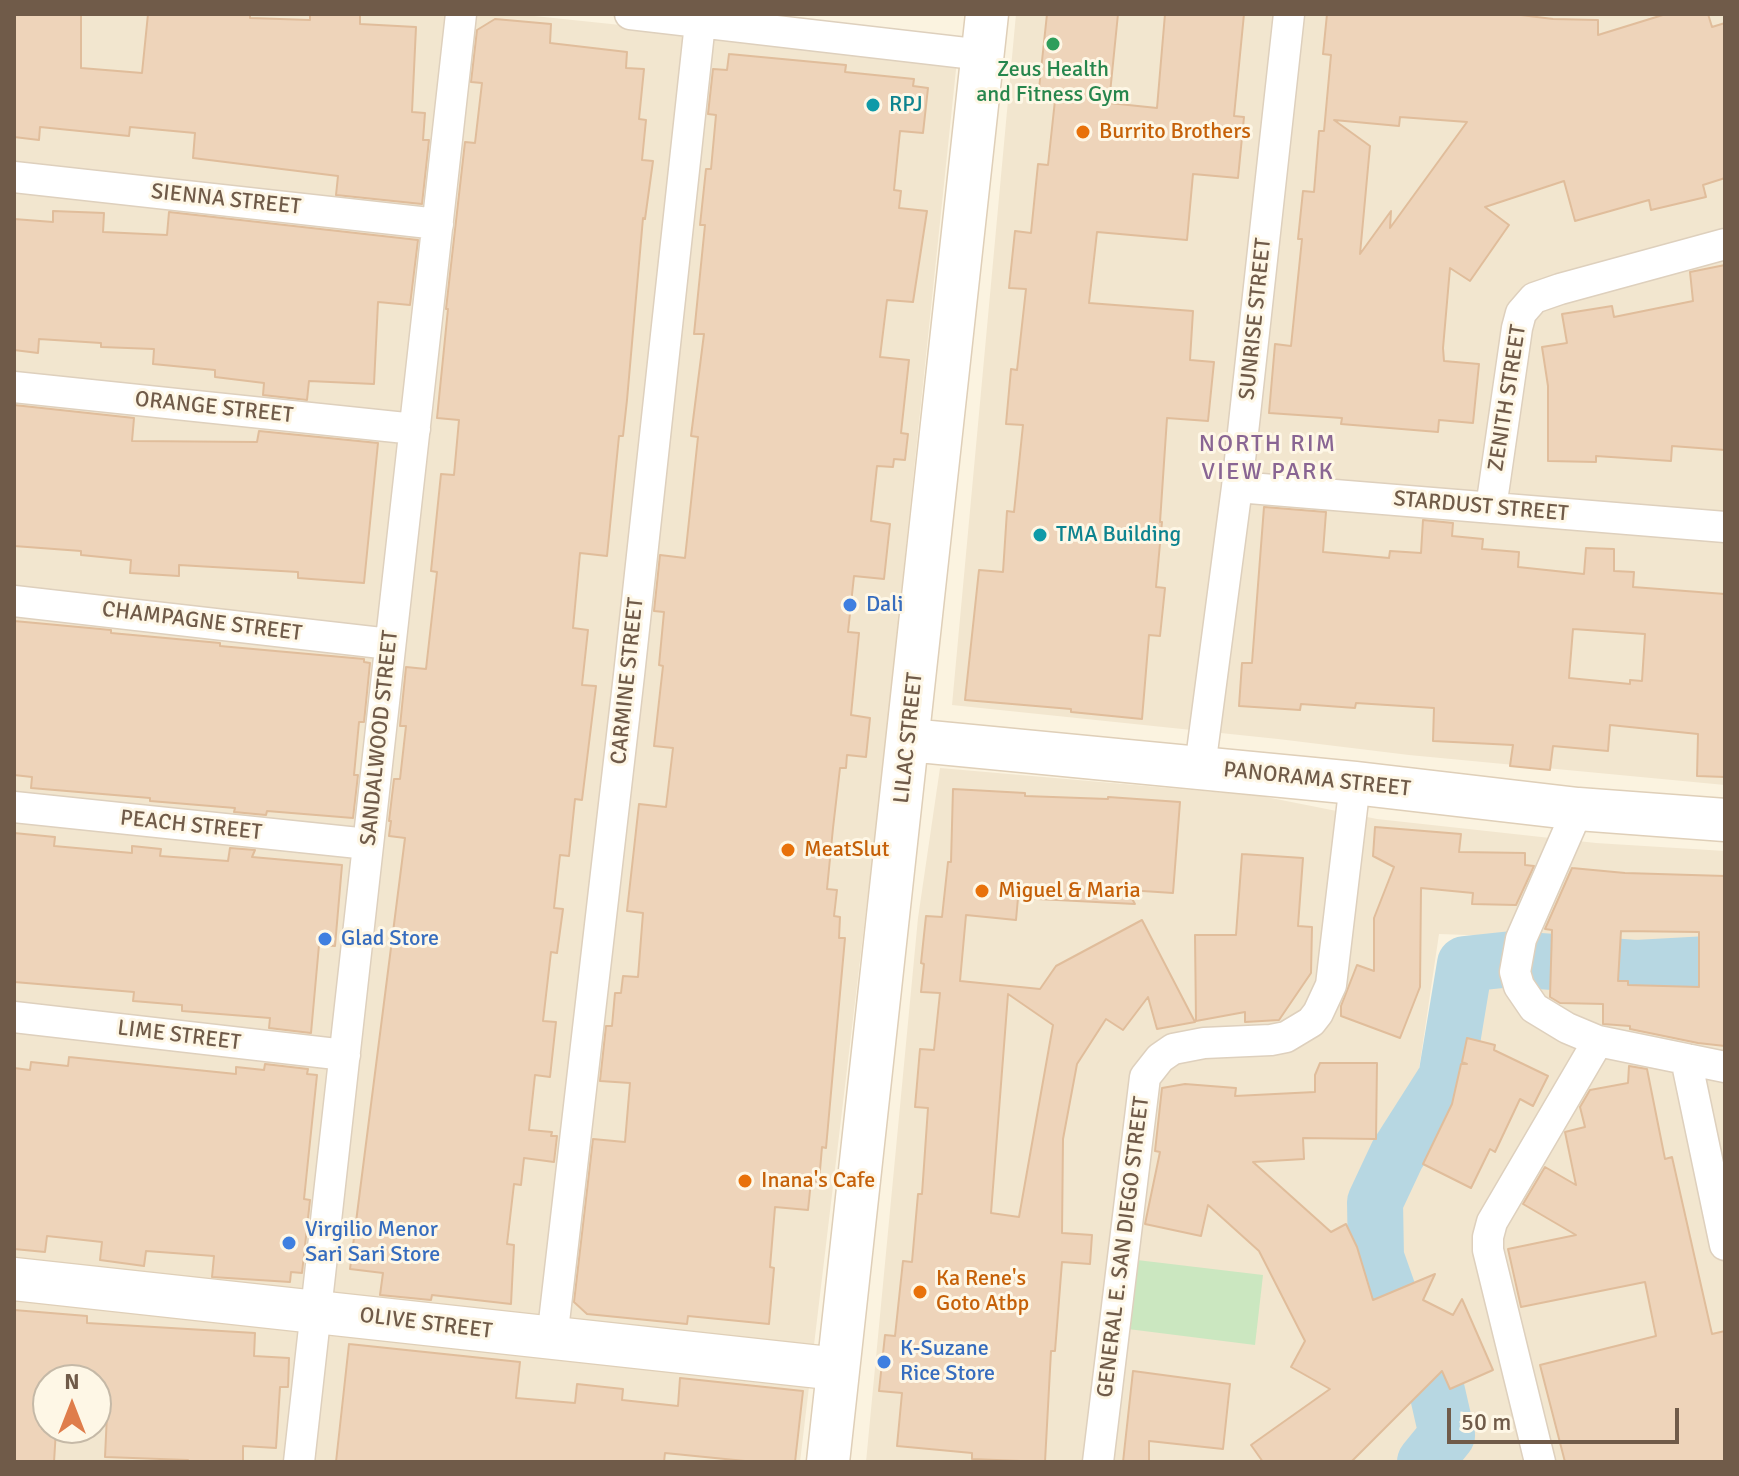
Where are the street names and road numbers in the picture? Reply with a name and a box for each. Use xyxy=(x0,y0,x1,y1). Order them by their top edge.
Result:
street label: SIENNA STREET xyxy=(150,179,302,221)
street label: SUNRISE STREET xyxy=(1234,237,1278,401)
street label: ZENITH STREET xyxy=(1483,323,1533,473)
street label: ORANGE STREET xyxy=(134,387,294,429)
street label: STARDUST STREET xyxy=(1392,486,1570,528)
street label: CARMINE STREET xyxy=(606,596,650,766)
street label: CHAMPAGNE STREET xyxy=(100,597,304,647)
street label: SANDALWOOD STREET xyxy=(356,629,404,847)
street label: LILAC STREET xyxy=(889,671,929,805)
street label: PANORAMA STREET xyxy=(1222,757,1412,803)
street label: PEACH STREET xyxy=(119,805,263,847)
street label: LIME STREET xyxy=(116,1015,242,1057)
street label: GENERAL E. SAN DIEGO STREET xyxy=(1092,1095,1156,1399)
street label: OLIVE STREET xyxy=(358,1303,494,1345)

